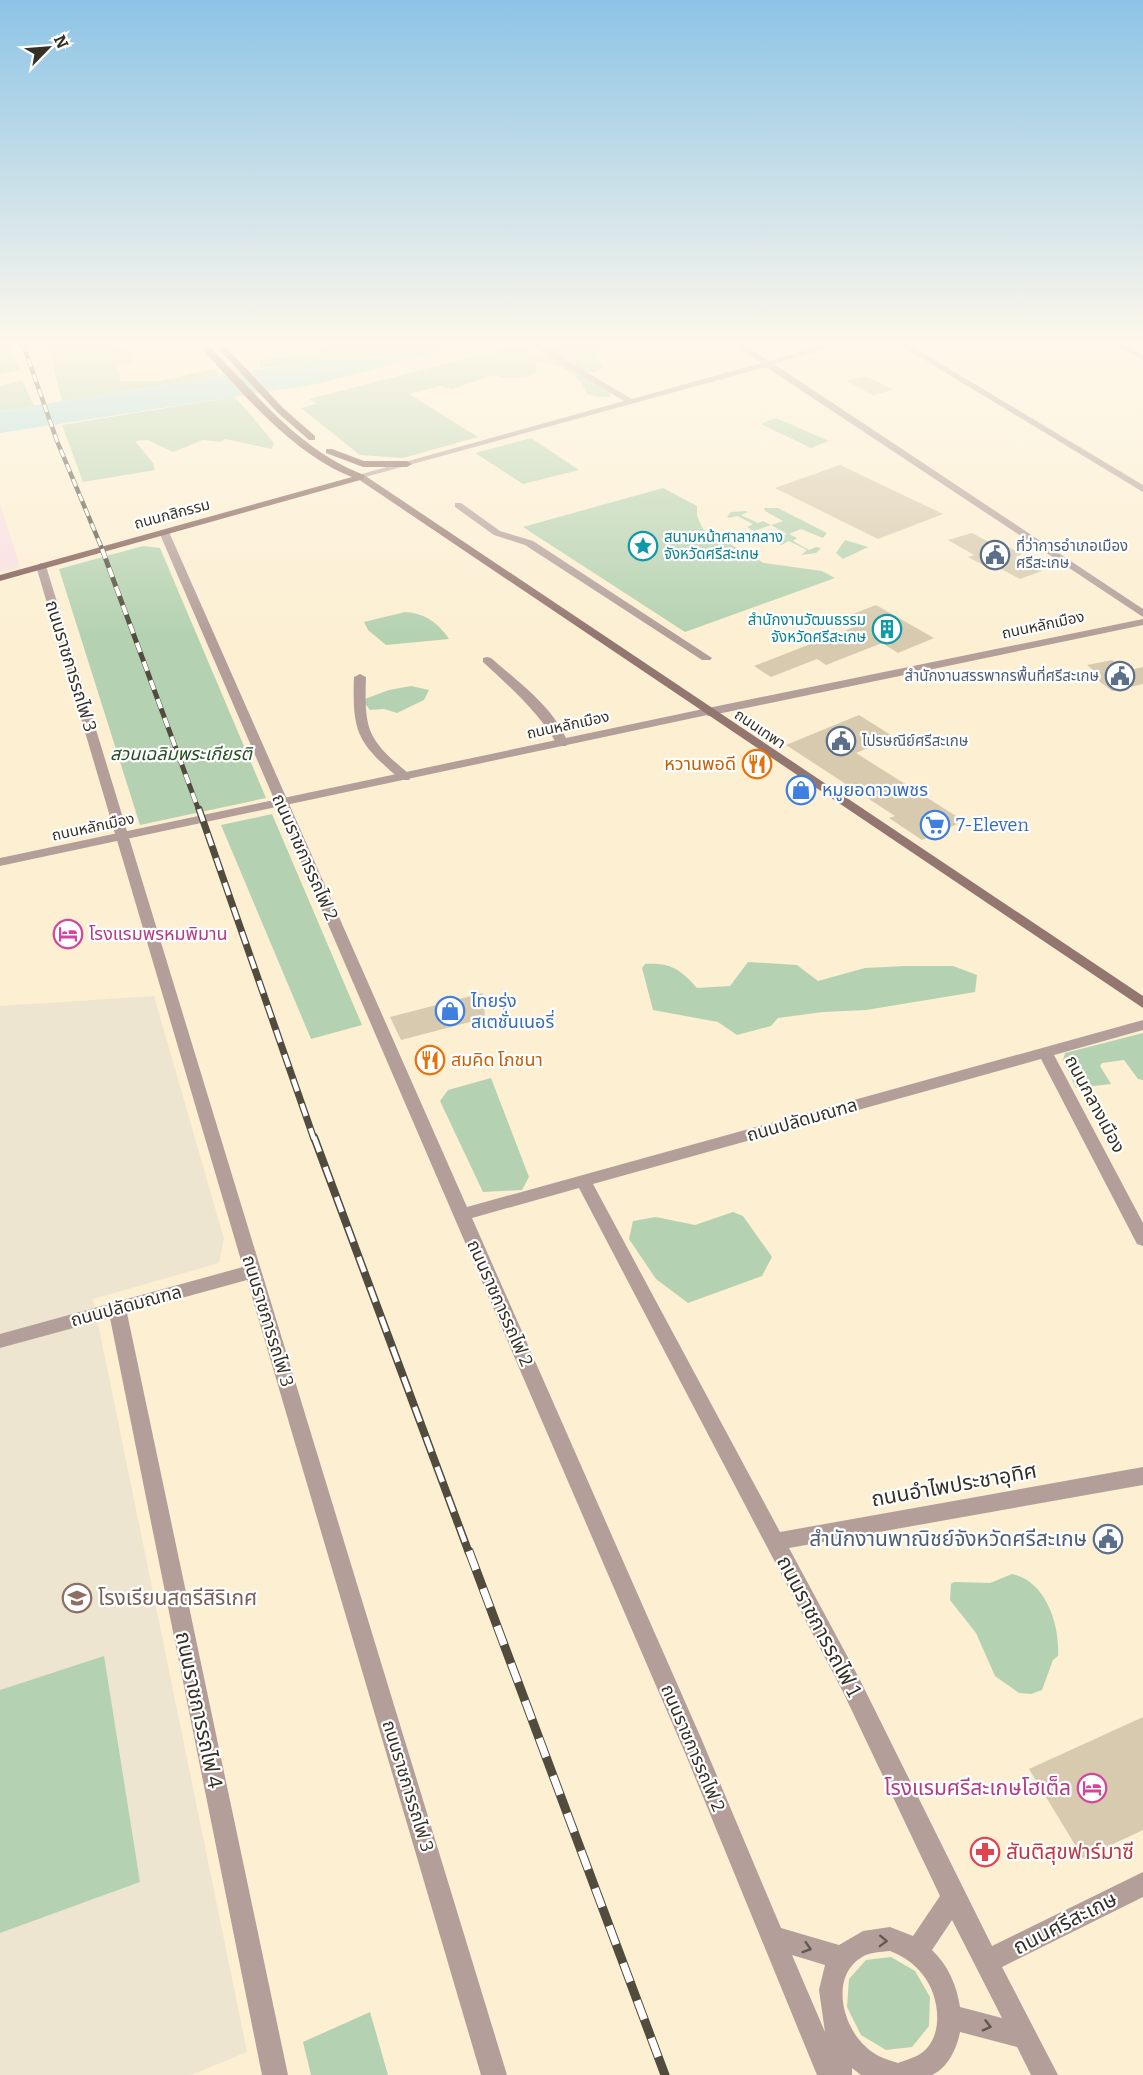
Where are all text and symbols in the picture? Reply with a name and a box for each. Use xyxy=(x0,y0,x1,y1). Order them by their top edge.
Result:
north arrow xyxy=(18,18,78,78)
text: N xyxy=(50,32,72,51)
street label: ถนนกสิกรรม xyxy=(132,495,212,533)
place label: สนามหน้าศาลากลาง จังหวัดศรีสะเกษ xyxy=(664,528,783,563)
place icon: สนามหน้าศาลากลาง จังหวัดศรีสะเกษ xyxy=(627,530,659,562)
place label: ที่ว่าการอำเภอเมือง ศรีสะเกษ xyxy=(1016,535,1128,572)
public building icon: ที่ว่าการอำเภอเมือง ศรีสะเกษ xyxy=(979,539,1011,571)
street label: ถนนราชการรถไฟ 3 xyxy=(40,597,102,735)
street label: ถนนหลักเมือง xyxy=(1000,607,1086,643)
place label: สำนักงานวัฒนธรรม จังหวัดศรีสะเกษ xyxy=(748,611,866,646)
building icon: สำนักงานวัฒนธรรม จังหวัดศรีสะเกษ xyxy=(871,613,903,645)
public building icon: สำนักงานสรรพากรพื้นที่ศรีสะเกษ xyxy=(1104,660,1136,692)
place label: สำนักงานสรรพากรพื้นที่ศรีสะเกษ xyxy=(905,665,1099,685)
street label: ถนนเทพา xyxy=(731,705,789,753)
street label: ถนนหลักเมือง xyxy=(525,707,611,743)
public building icon: ไปรษณีย์ศรีสะเกษ xyxy=(825,725,857,757)
place label: ไปรษณีย์ศรีสะเกษ xyxy=(861,732,969,750)
park label: สวนเฉลิมพระเกียรติ xyxy=(110,743,254,765)
restaurant icon: หวานพอดี xyxy=(741,748,773,780)
place label: หวานพอดี xyxy=(664,753,736,775)
shop icon: หมูยอดาวเพชร xyxy=(785,774,817,806)
place label: หมูยอดาวเพชร xyxy=(822,779,928,802)
street label: ถนนราชการรถไฟ 2 xyxy=(267,790,343,924)
street label: ถนนหลักเมือง xyxy=(50,809,136,845)
supermarket icon: 7-Eleven xyxy=(919,809,951,841)
place label: 7-Eleven xyxy=(956,814,1029,836)
hotel icon: โรงแรมพรหมพิมาน xyxy=(52,918,84,950)
place label: โรงแรมพรหมพิมาน xyxy=(89,923,228,945)
place label: ไทยรุ่ง สเตชั่นเนอรี่ xyxy=(470,990,554,1033)
shop icon: ไทยรุ่ง สเตชั่นเนอรี่ xyxy=(434,995,466,1027)
restaurant icon: สมคิด โภชนา xyxy=(414,1044,446,1076)
place label: สมคิด โภชนา xyxy=(451,1049,543,1071)
street label: ถนนกลางเมือง xyxy=(1060,1051,1130,1157)
street label: ถนนปลัดมณฑล xyxy=(744,1094,860,1146)
street label: ถนนราชการรถไฟ 2 xyxy=(462,1236,538,1370)
street label: ถนนราชการรถไฟ 3 xyxy=(237,1252,299,1390)
street label: ถนนปลัดมณฑล xyxy=(68,1281,184,1331)
street label: ถนนอำไพประชาอุทิศ xyxy=(869,1458,1039,1512)
public building icon: สำนักงานพาณิชย์จังหวัดศรีสะเกษ xyxy=(1092,1523,1124,1555)
place label: สำนักงานพาณิชย์จังหวัดศรีสะเกษ xyxy=(809,1526,1087,1552)
street label: ถนนราชการรถไฟ 1 xyxy=(771,1551,867,1701)
school or university icon: โรงเรียนสตรีสิริเกศ xyxy=(61,1582,93,1614)
place label: โรงเรียนสตรีสิริเกศ xyxy=(98,1585,257,1611)
street label: ถนนราชการรถไฟ 4 xyxy=(170,1629,228,1791)
street label: ถนนราชการรถไฟ 2 xyxy=(656,1681,730,1815)
street label: ถนนราชการรถไฟ 3 xyxy=(377,1717,439,1855)
hotel icon: โรงแรมศรีสะเกษโฮเต็ล xyxy=(1076,1772,1108,1804)
place label: โรงแรมศรีสะเกษโฮเต็ล xyxy=(884,1775,1071,1801)
pharmacy icon: สันติสุขฟาร์มาซี xyxy=(969,1836,1001,1868)
place label: สันติสุขฟาร์มาซี xyxy=(1006,1839,1134,1865)
street label: ถนนศรีสะเกษ xyxy=(1009,1886,1121,1960)
one-way arrow xyxy=(878,1934,887,1947)
one-way arrow xyxy=(801,1941,812,1953)
one-way arrow xyxy=(982,2019,992,2032)

